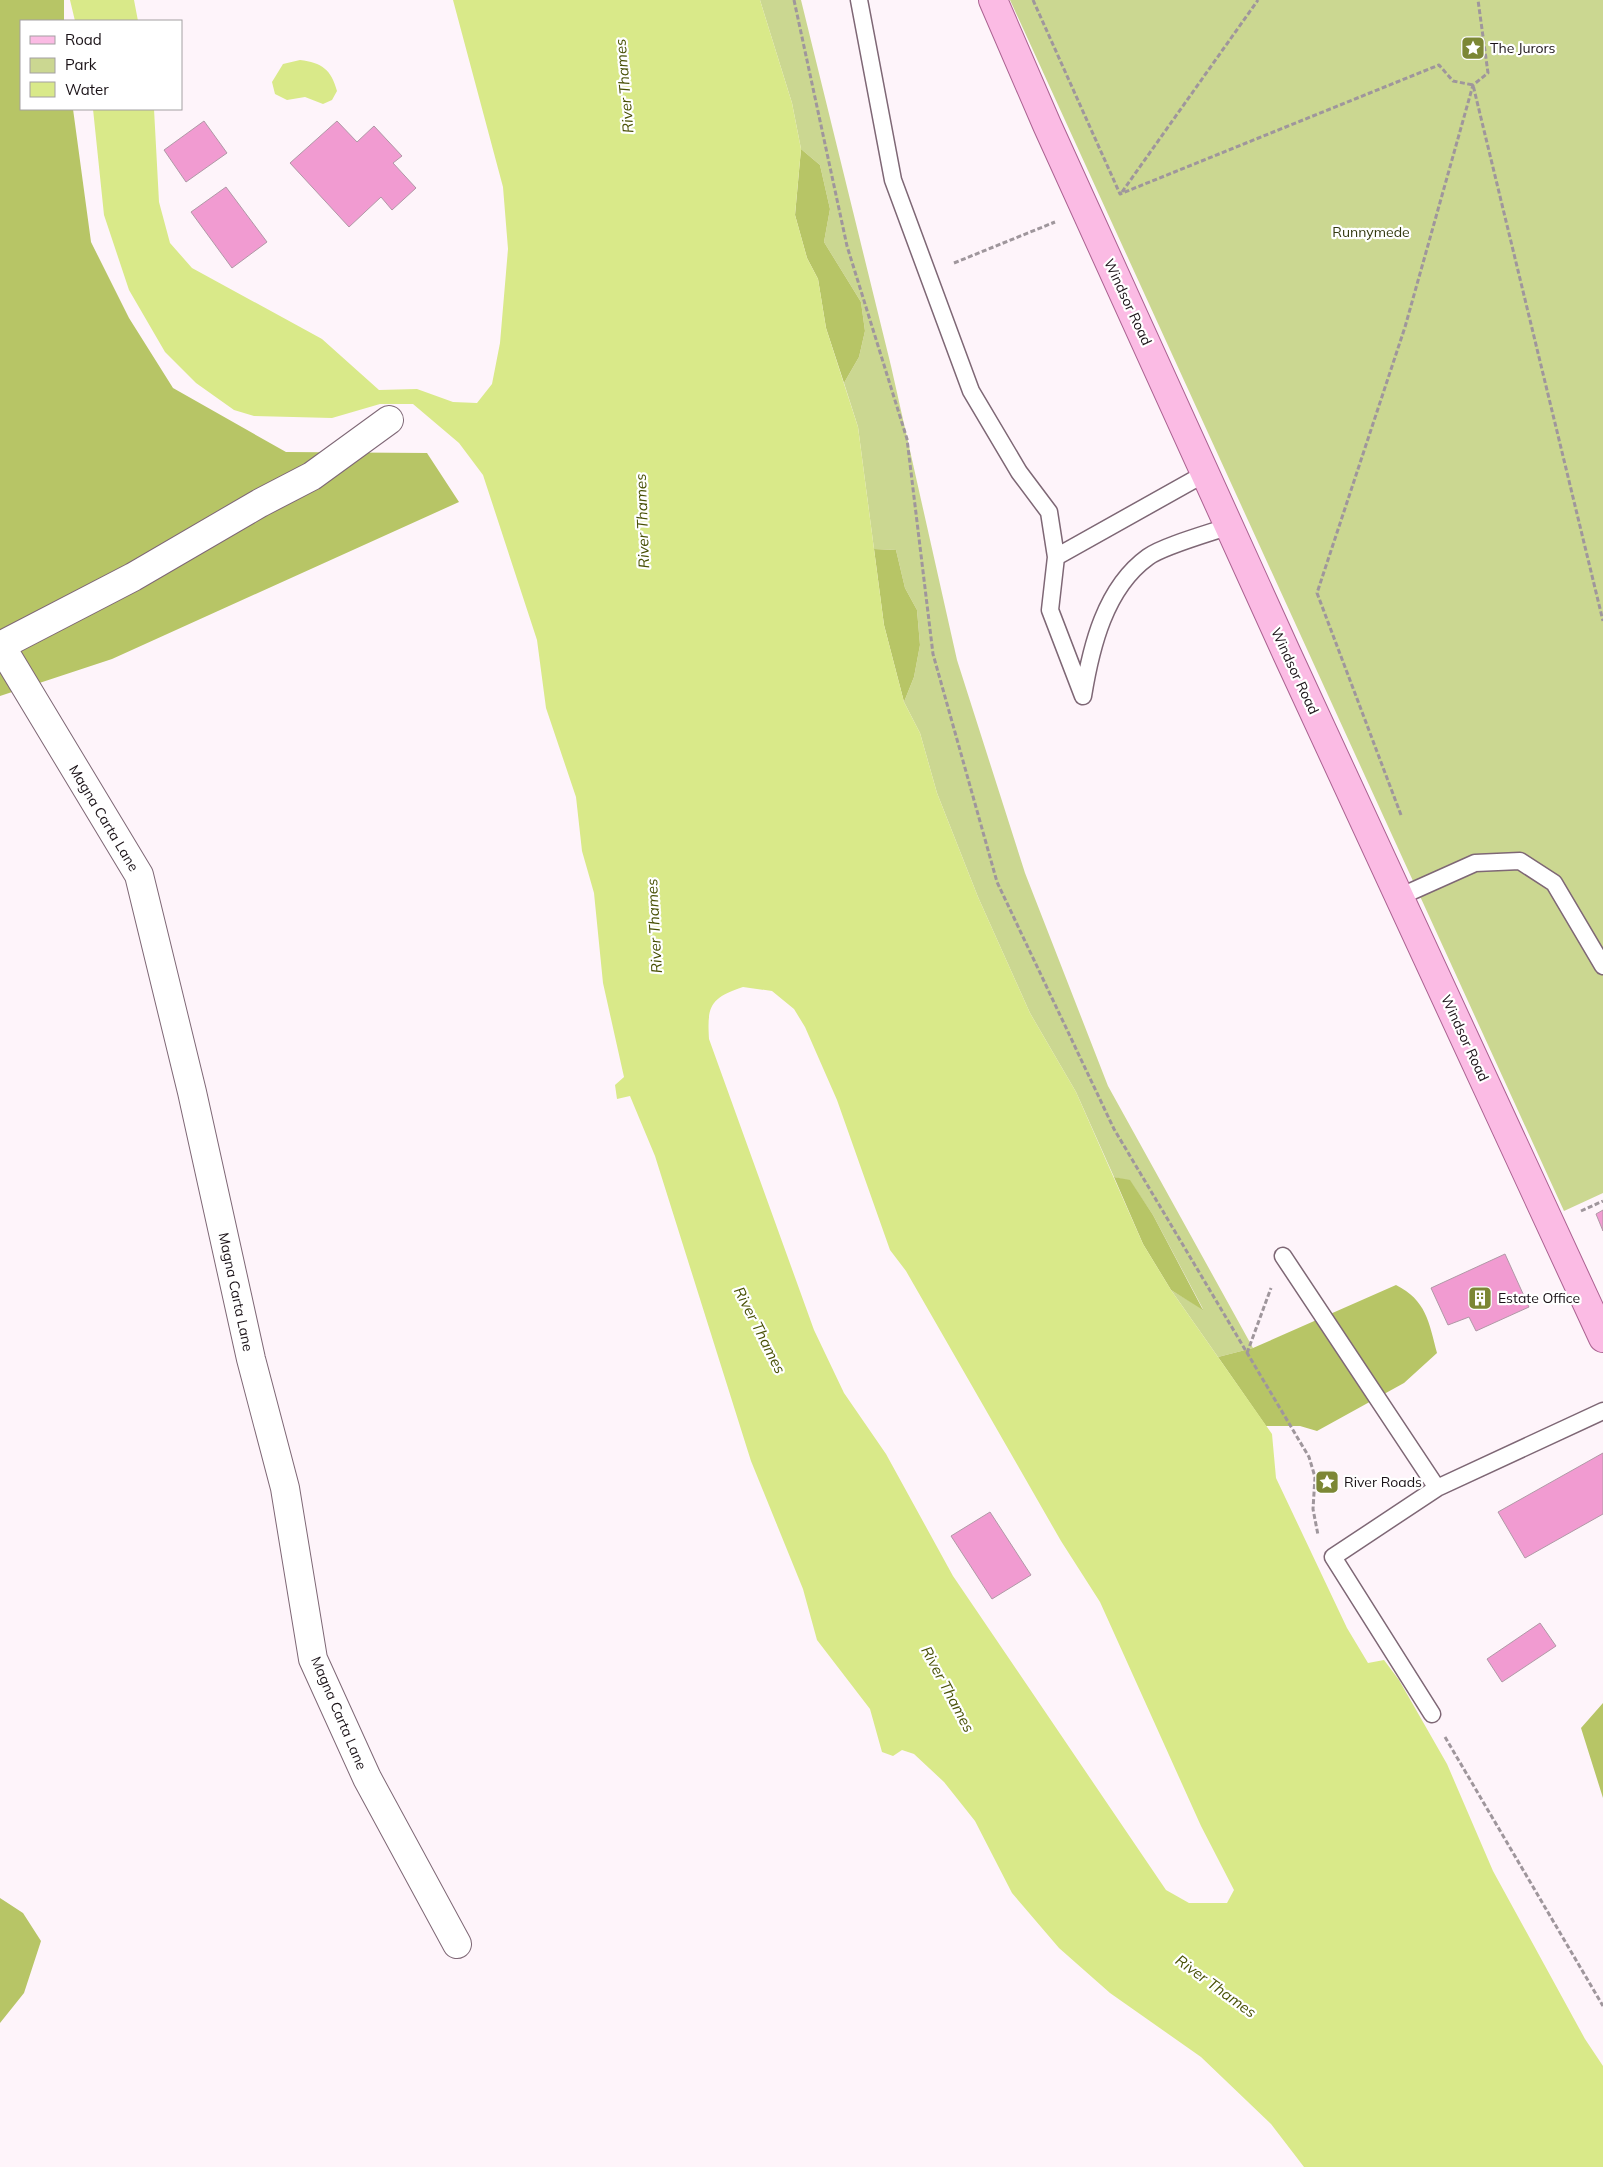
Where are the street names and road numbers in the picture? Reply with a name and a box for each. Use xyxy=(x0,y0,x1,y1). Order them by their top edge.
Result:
street label: Windsor Road xyxy=(1100,256,1156,348)
street label: Windsor Road xyxy=(1267,625,1323,717)
street label: Magna Carta Lane xyxy=(65,761,143,875)
street label: Windsor Road xyxy=(1437,992,1493,1084)
street label: Magna Carta Lane xyxy=(215,1231,257,1353)
street label: Magna Carta Lane xyxy=(307,1654,371,1772)

